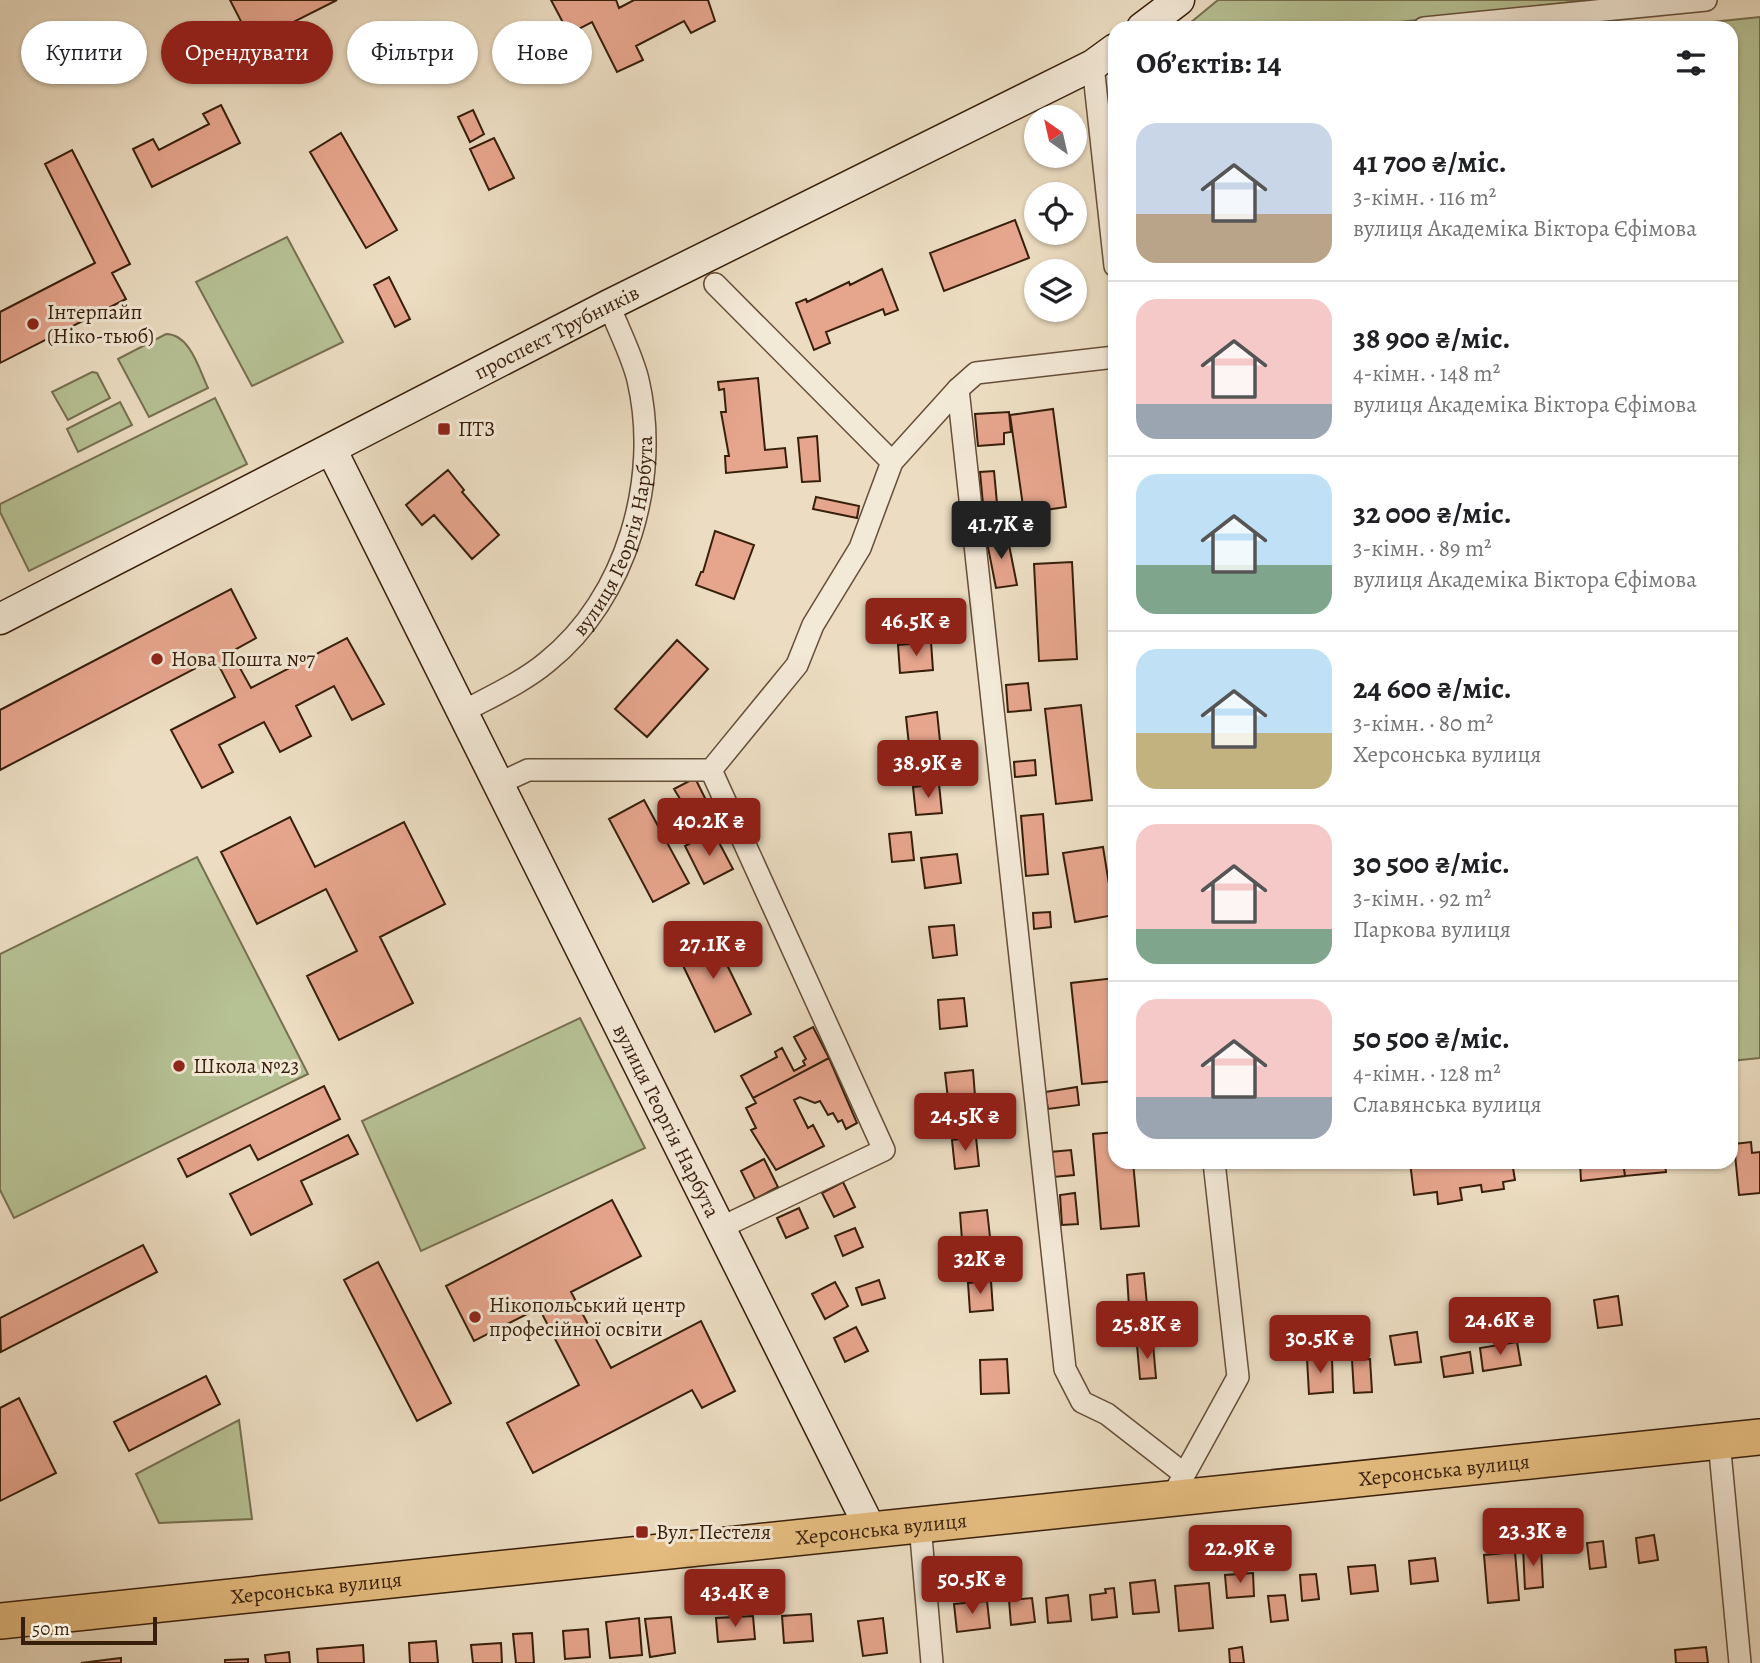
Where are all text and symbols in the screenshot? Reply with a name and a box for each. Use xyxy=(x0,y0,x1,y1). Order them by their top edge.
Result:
chip: Купити xyxy=(21,21,147,84)
chip: Орендувати xyxy=(161,21,333,84)
chip: Фільтри xyxy=(347,21,478,84)
chip: Нове xyxy=(492,21,592,84)
text: Об’єктів: 14 xyxy=(1136,43,1282,83)
icon: filters xyxy=(1672,44,1710,82)
north arrow xyxy=(1024,105,1087,168)
map controls xyxy=(1024,105,1087,322)
text: 41 700 ₴/міс. xyxy=(1353,142,1507,182)
icon: home xyxy=(1192,151,1276,235)
button: locate xyxy=(1024,182,1087,245)
text: 3-кімн. · 116 m² xyxy=(1353,182,1496,213)
text: вулиця Академіка Віктора Єфімова xyxy=(1353,213,1697,244)
button: layers xyxy=(1024,259,1087,322)
street label: проспект Трубників xyxy=(469,278,644,386)
place label: Інтерпайп (Ніко-тьюб) xyxy=(47,298,154,350)
marker: Інтерпайп (Ніко-тьюб) xyxy=(25,316,41,332)
text: 38 900 ₴/міс. xyxy=(1353,318,1510,358)
icon: home xyxy=(1192,327,1276,411)
text: 4-кімн. · 148 m² xyxy=(1353,358,1500,389)
text: вулиця Академіка Віктора Єфімова xyxy=(1353,389,1697,420)
place label: ПТЗ xyxy=(458,415,495,443)
marker: ПТЗ xyxy=(436,421,452,437)
street label: вулиця Георгія Нарбута xyxy=(566,435,659,642)
text: 32 000 ₴/міс. xyxy=(1353,493,1512,533)
pin: 41.7K ₴ xyxy=(936,502,1066,561)
icon: home xyxy=(1192,502,1276,586)
text: 41.7K ₴ xyxy=(968,508,1034,539)
text: 3-кімн. · 89 m² xyxy=(1353,533,1492,564)
text: вулиця Академіка Віктора Єфімова xyxy=(1353,564,1697,595)
pin: 46.5K ₴ xyxy=(851,598,981,658)
text: 46.5K ₴ xyxy=(881,605,951,636)
place label: Нова Пошта №7 xyxy=(171,645,315,673)
marker: Нова Пошта №7 xyxy=(149,651,165,667)
text: 24 600 ₴/міс. xyxy=(1353,668,1512,708)
icon: home xyxy=(1192,677,1276,761)
text: 3-кімн. · 80 m² xyxy=(1353,708,1493,739)
text: Херсонська вулиця xyxy=(1353,739,1541,770)
pin: 38.9K ₴ xyxy=(863,740,993,800)
text: 38.9K ₴ xyxy=(893,747,963,778)
pin: 40.2K ₴ xyxy=(644,798,774,858)
text: 40.2K ₴ xyxy=(673,805,745,836)
text: 30 500 ₴/міс. xyxy=(1353,843,1510,883)
icon: home xyxy=(1192,852,1276,936)
text: 3-кімн. · 92 m² xyxy=(1353,883,1491,914)
text: Паркова вулиця xyxy=(1353,914,1511,945)
pin: 27.1K ₴ xyxy=(648,922,778,981)
text: 27.1K ₴ xyxy=(680,928,746,959)
text: 50 500 ₴/міс. xyxy=(1353,1018,1510,1058)
street label: вулиця Георгія Нарбута xyxy=(607,1019,727,1223)
icon: home xyxy=(1192,1027,1276,1111)
place label: Школа №23 xyxy=(193,1052,299,1080)
marker: Школа №23 xyxy=(171,1058,187,1074)
text: 4-кімн. · 128 m² xyxy=(1353,1058,1501,1089)
text: Славянська вулиця xyxy=(1353,1089,1542,1120)
pin: 24.5K ₴ xyxy=(900,1094,1030,1153)
text: 24.5K ₴ xyxy=(930,1100,1000,1131)
pin: 32K ₴ xyxy=(931,1236,1029,1296)
text: 32K ₴ xyxy=(954,1243,1006,1274)
place label: Нікопольський центр професійної освіти xyxy=(489,1291,686,1343)
pin: 24.6K ₴ xyxy=(1435,1298,1565,1357)
pin: 25.8K ₴ xyxy=(1082,1302,1212,1361)
text: 24.6K ₴ xyxy=(1465,1304,1535,1335)
text: 25.8K ₴ xyxy=(1112,1308,1182,1339)
marker: Нікопольський центр професійної освіти xyxy=(467,1309,483,1325)
pin: 30.5K ₴ xyxy=(1255,1316,1385,1375)
text: 30.5K ₴ xyxy=(1285,1322,1355,1353)
street label: Херсонська вулиця xyxy=(1357,1447,1531,1493)
street label: Херсонська вулиця xyxy=(794,1506,968,1552)
pin: 23.3K ₴ xyxy=(1468,1508,1598,1568)
text: 23.3K ₴ xyxy=(1499,1515,1567,1546)
place label: Вул. Пестеля xyxy=(656,1518,771,1546)
marker: Вул. Пестеля xyxy=(634,1524,650,1540)
pin: 22.9K ₴ xyxy=(1175,1526,1305,1585)
text: 22.9K ₴ xyxy=(1205,1532,1275,1563)
pin: 50.5K ₴ xyxy=(907,1556,1037,1616)
text: 50.5K ₴ xyxy=(937,1563,1007,1594)
street label: Херсонська вулиця xyxy=(229,1565,403,1611)
pin: 43.4K ₴ xyxy=(670,1570,800,1629)
text: 43.4K ₴ xyxy=(700,1576,770,1607)
scale bar xyxy=(21,1614,158,1646)
text: 50 m xyxy=(32,1616,70,1642)

